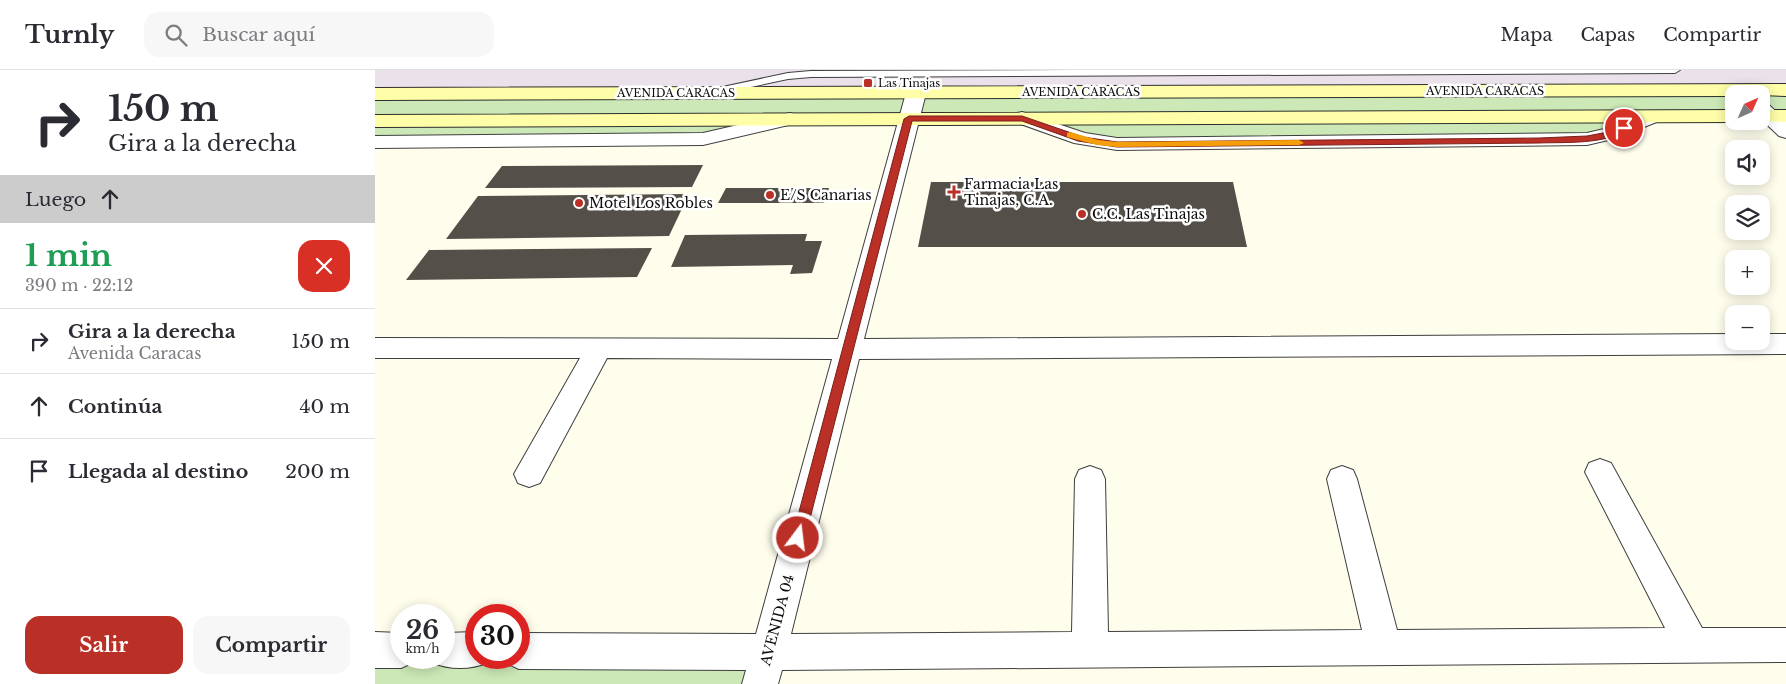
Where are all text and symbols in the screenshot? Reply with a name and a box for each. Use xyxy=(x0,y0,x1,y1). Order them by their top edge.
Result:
search box xyxy=(144,12,494,57)
text: Turnly xyxy=(25,20,114,49)
icon: search xyxy=(162,21,190,49)
text: Buscar aquí xyxy=(202,23,315,46)
text: Mapa xyxy=(1501,24,1552,46)
text: Capas xyxy=(1580,24,1635,46)
text: Compartir xyxy=(1663,24,1761,46)
place label: Las Tinajas xyxy=(878,76,940,90)
marker: Las Tinajas xyxy=(862,77,874,89)
street label: AVENIDA CARACAS xyxy=(1425,84,1544,98)
street label: AVENIDA CARACAS xyxy=(1021,85,1140,99)
north arrow xyxy=(1725,85,1770,130)
map controls xyxy=(1725,85,1770,350)
street label: AVENIDA CARACAS xyxy=(616,86,735,100)
text: 150 m xyxy=(108,87,219,130)
icon: right xyxy=(25,90,90,155)
pin xyxy=(1603,107,1645,149)
icon: arrive xyxy=(1610,114,1638,142)
text: Gira a la derecha xyxy=(108,130,297,157)
button: sound xyxy=(1725,140,1770,185)
place label: Farmacia Las Tinajas, C.A. xyxy=(964,175,1058,209)
icon: ahead xyxy=(96,185,124,213)
place label: E/S Canarias xyxy=(780,186,872,204)
marker: Farmacia Las Tinajas, C.A. xyxy=(948,186,960,198)
text: Luego xyxy=(25,188,86,211)
marker: E/S Canarias xyxy=(764,189,776,201)
place label: Motel Los Robles xyxy=(589,194,713,212)
button: layers xyxy=(1725,195,1770,240)
marker: Motel Los Robles xyxy=(573,197,585,209)
place label: C.C. Las Tinajas xyxy=(1092,205,1205,223)
marker: C.C. Las Tinajas xyxy=(1076,208,1088,220)
text: 1 min xyxy=(25,237,112,274)
button: close xyxy=(298,240,350,292)
button: + xyxy=(1725,250,1770,295)
text: 390 m · 22:12 xyxy=(25,275,133,295)
button: − xyxy=(1725,305,1770,350)
text: Gira a la derecha xyxy=(68,320,236,343)
icon: right xyxy=(25,327,53,355)
text: 150 m xyxy=(291,330,350,353)
text: Avenida Caracas xyxy=(68,343,201,363)
icon: ahead xyxy=(25,392,53,420)
text: Continúa xyxy=(68,395,162,418)
text: 40 m xyxy=(299,395,350,418)
icon: arrive xyxy=(25,457,53,485)
text: Llegada al destino xyxy=(68,460,248,483)
text: 200 m xyxy=(285,460,350,483)
position arrow xyxy=(771,511,823,563)
street label: AVENIDA 04 xyxy=(756,572,798,669)
speed limit sign: 30 xyxy=(465,604,530,669)
text: 26 xyxy=(406,615,439,646)
button: Salir xyxy=(25,616,183,674)
button: Compartir xyxy=(193,616,350,674)
text: km/h xyxy=(405,641,440,656)

